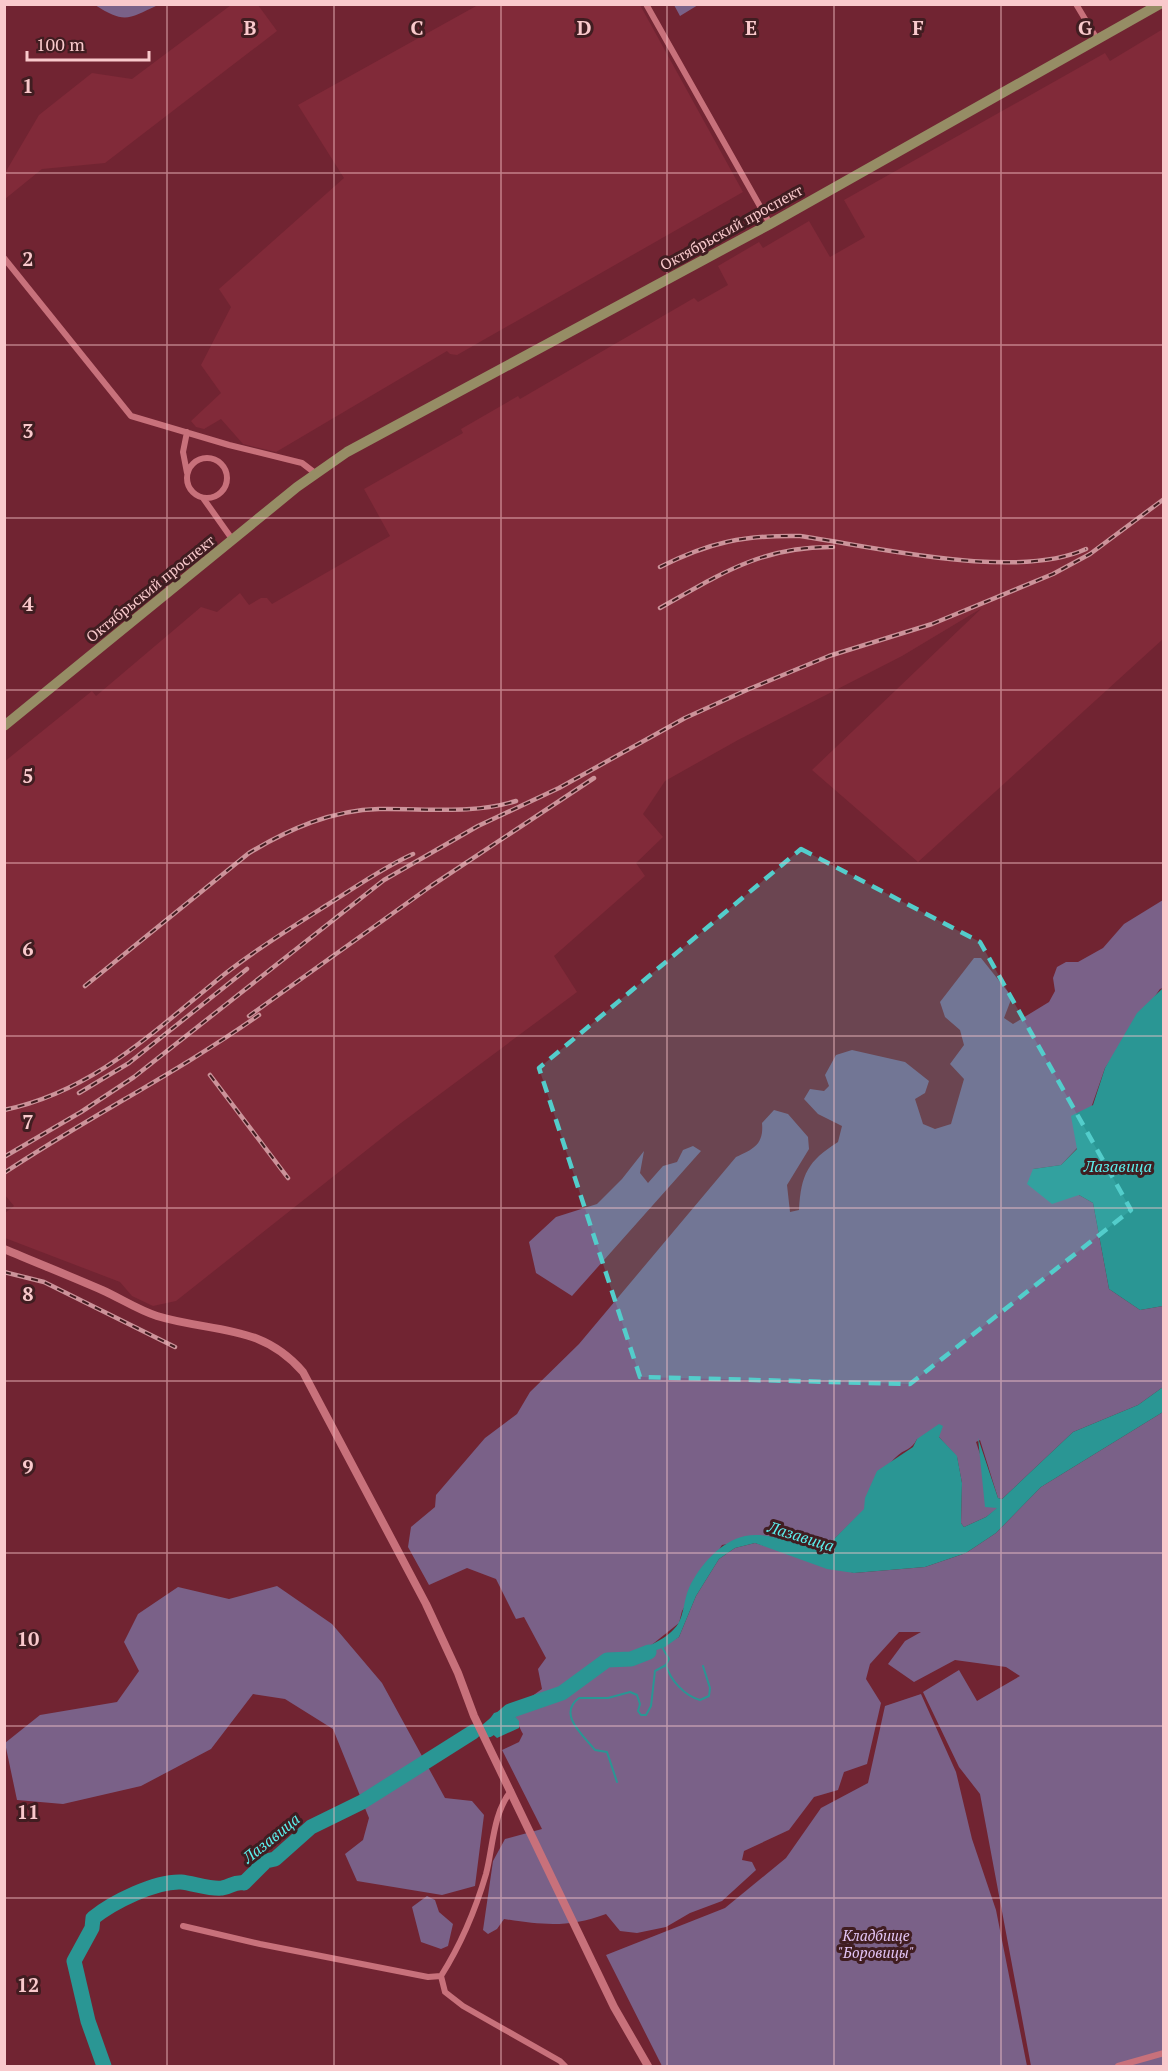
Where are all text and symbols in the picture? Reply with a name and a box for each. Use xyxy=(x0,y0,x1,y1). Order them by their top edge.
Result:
text: B xyxy=(244,14,257,41)
text: C xyxy=(410,14,424,41)
text: D xyxy=(577,14,591,41)
text: E xyxy=(745,14,757,41)
text: F xyxy=(912,14,924,41)
text: G xyxy=(1078,14,1092,41)
scale bar xyxy=(27,24,148,62)
text: 100 m xyxy=(36,32,85,56)
text: 1 xyxy=(22,72,34,99)
street label: Октябрьский проспект xyxy=(656,179,806,275)
text: 2 xyxy=(22,245,34,272)
text: 3 xyxy=(22,417,34,444)
street label: Октябрьский проспект xyxy=(81,529,219,646)
text: 4 xyxy=(22,590,34,617)
text: 5 xyxy=(22,762,34,789)
text: 6 xyxy=(22,935,34,962)
text: 7 xyxy=(22,1108,34,1135)
water label: Лазавица xyxy=(1083,1155,1152,1177)
text: 8 xyxy=(22,1280,34,1307)
text: 9 xyxy=(22,1453,34,1480)
water label: Лазавица xyxy=(764,1515,837,1556)
text: 10 xyxy=(17,1625,39,1652)
text: 11 xyxy=(17,1798,39,1825)
water label: Лазавица xyxy=(237,1808,304,1869)
park label: Кладбище "Боровицы" xyxy=(838,1925,914,1962)
text: 12 xyxy=(17,1971,39,1998)

